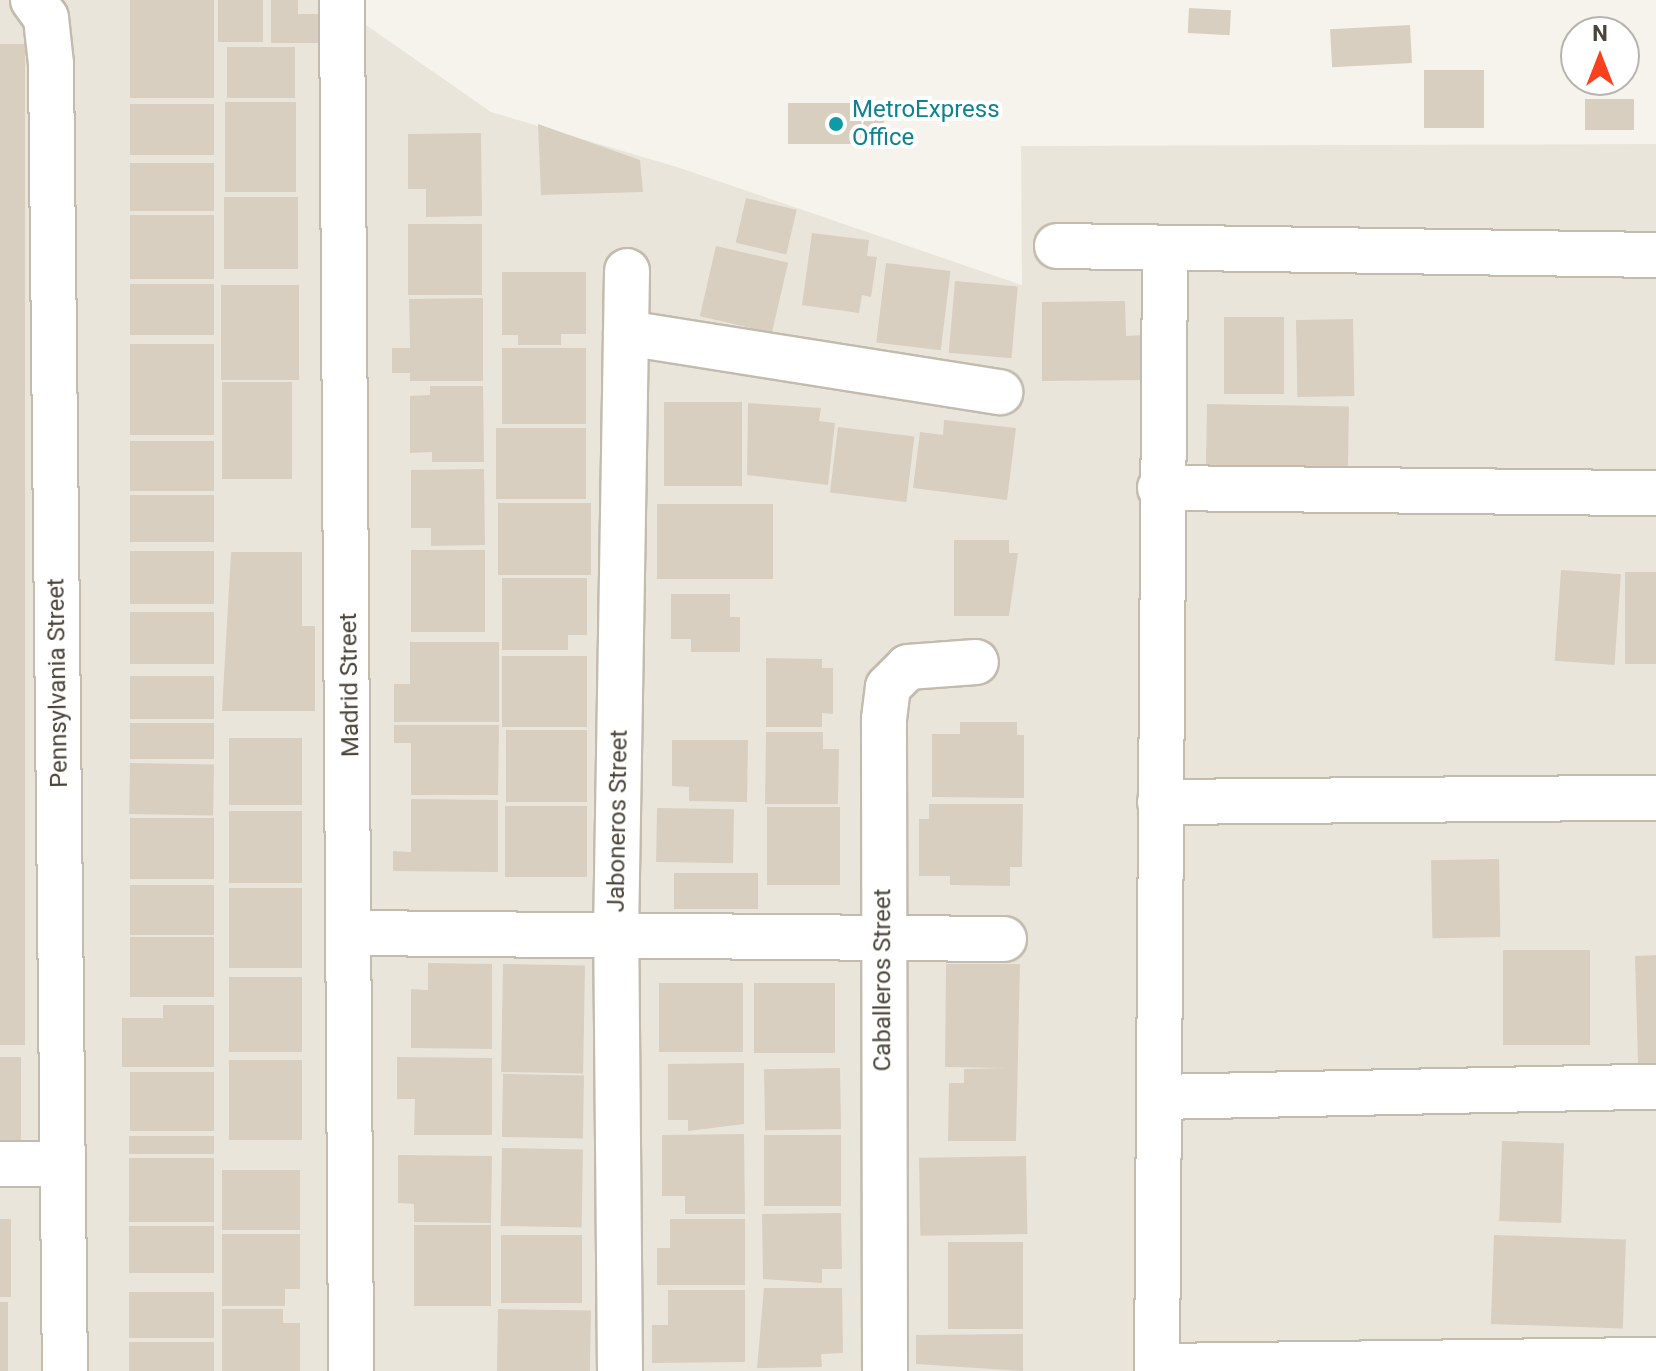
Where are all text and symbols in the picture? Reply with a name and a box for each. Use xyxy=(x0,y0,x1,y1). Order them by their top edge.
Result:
north arrow xyxy=(1560,16,1640,96)
text: N xyxy=(1592,21,1608,46)
place label: MetroExpress Office xyxy=(852,96,1000,152)
marker: MetroExpress Office xyxy=(827,115,845,133)
street label: Pennsylvania Street xyxy=(42,578,74,788)
street label: Madrid Street xyxy=(334,613,366,757)
street label: Jaboneros Street xyxy=(602,729,634,913)
street label: Caballeros Street xyxy=(869,889,897,1071)

